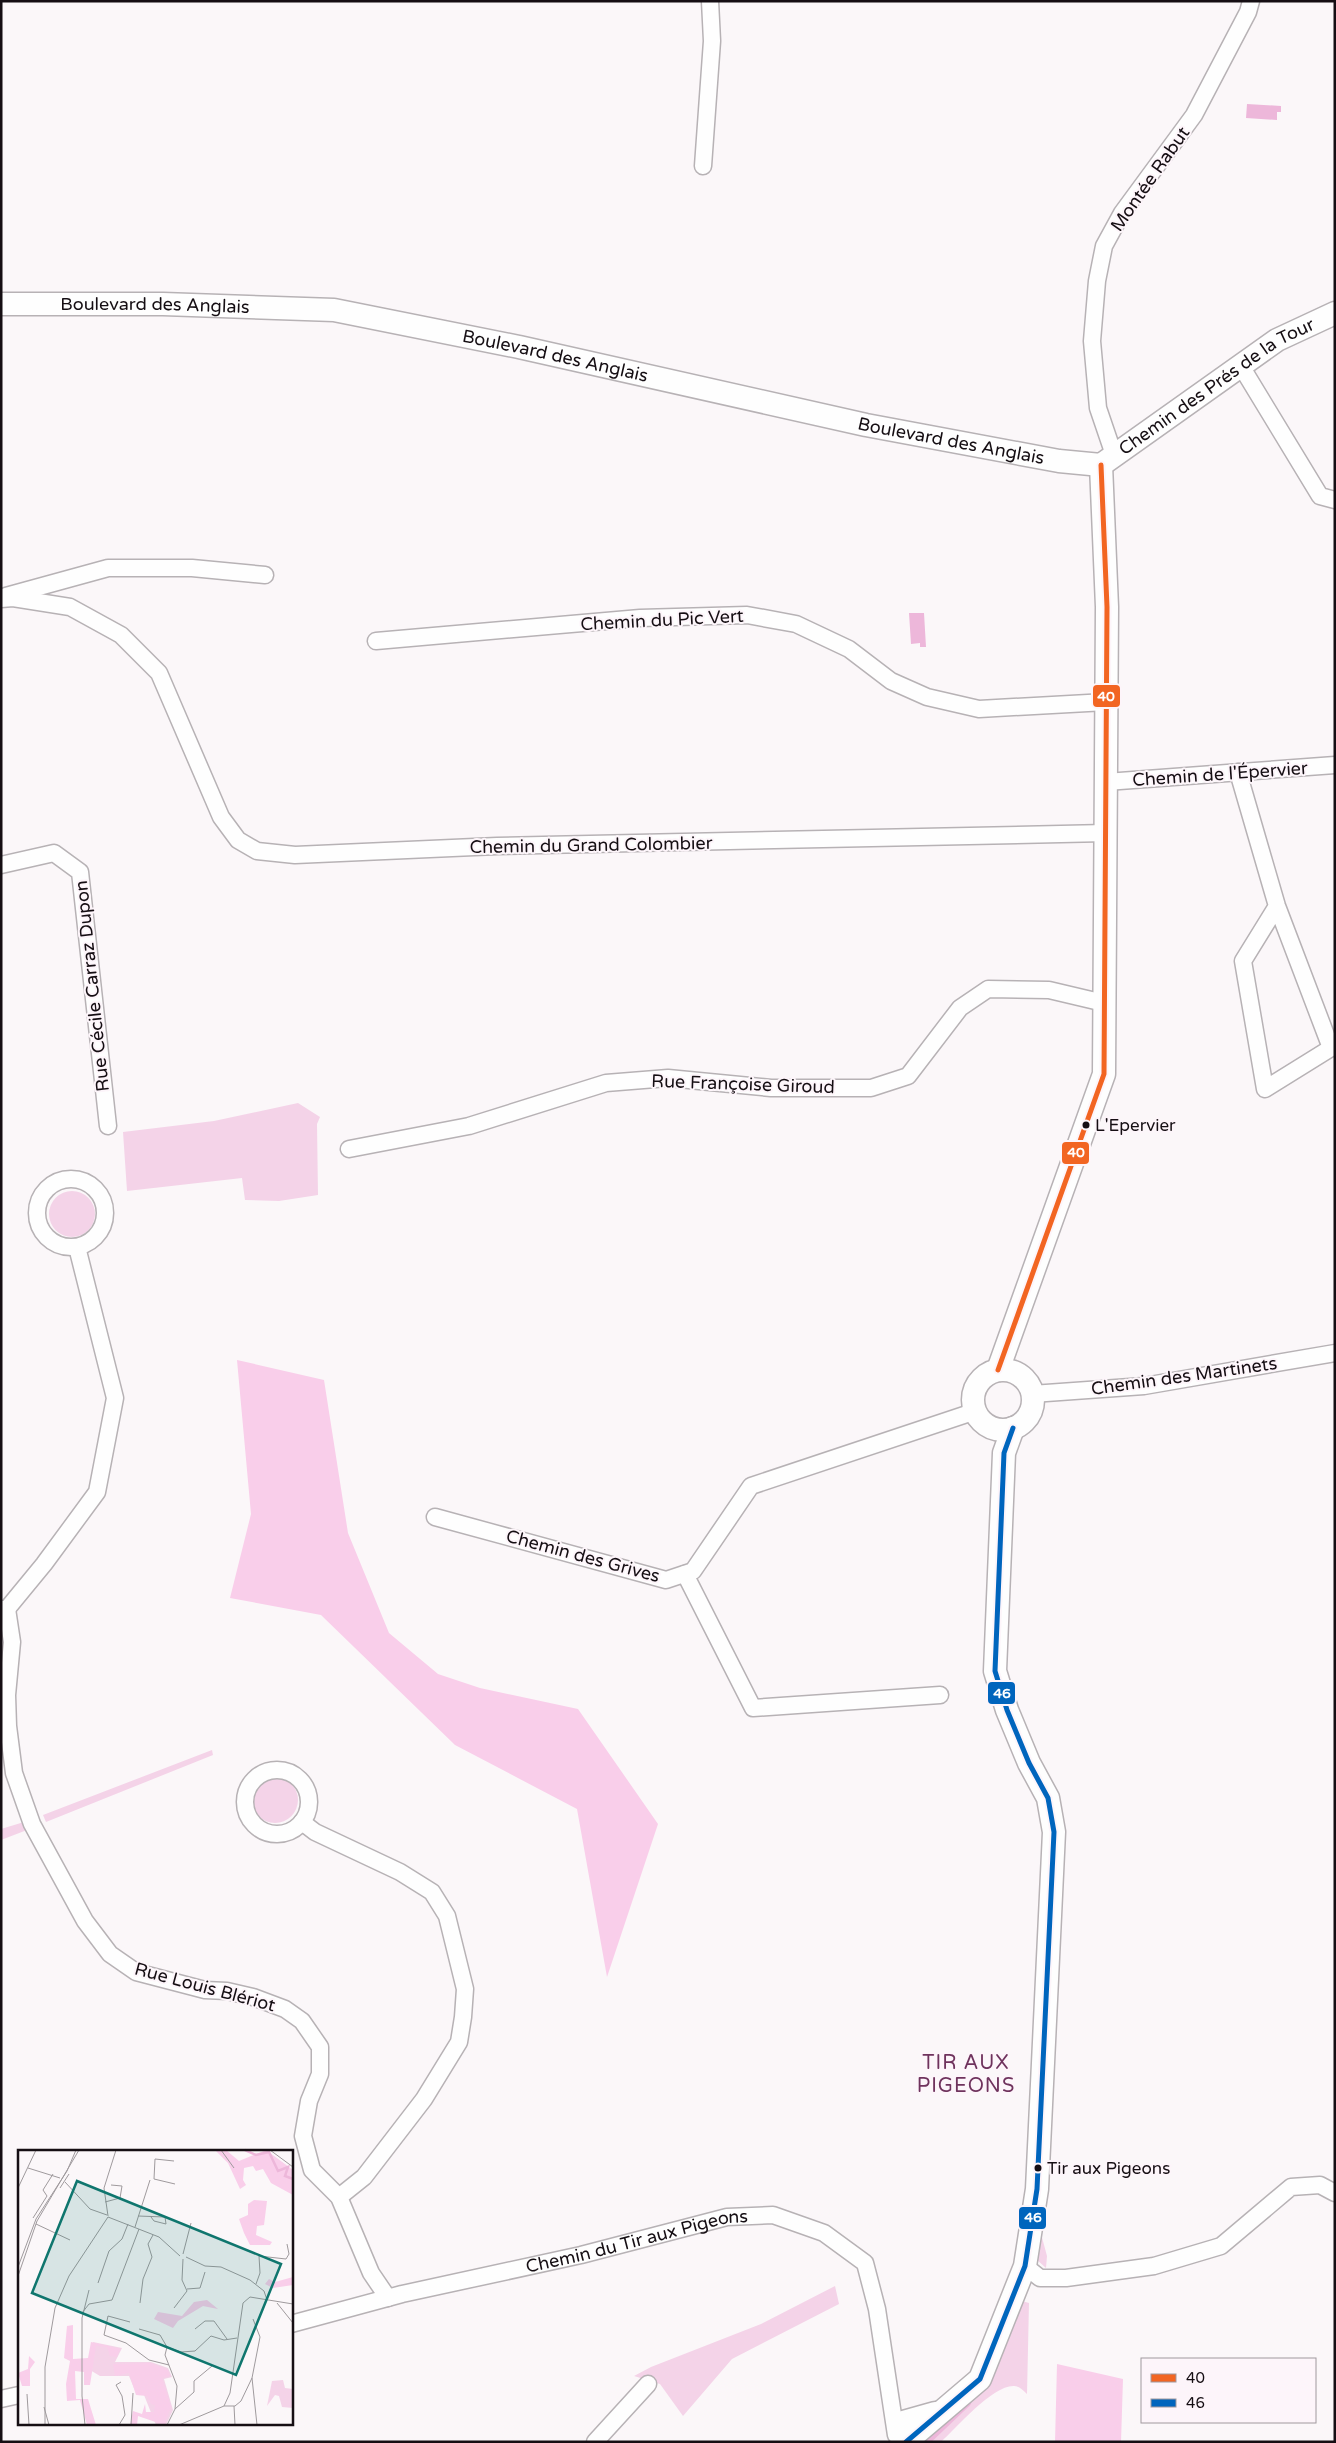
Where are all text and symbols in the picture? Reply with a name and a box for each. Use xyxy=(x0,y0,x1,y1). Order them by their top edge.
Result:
street label: Montée Rabut xyxy=(1106,122,1194,236)
street label: Boulevard des Anglais xyxy=(60,293,250,318)
street label: Chemin des Prés de la Tour xyxy=(1114,313,1318,460)
street label: Boulevard des Anglais xyxy=(460,325,650,387)
street label: Boulevard des Anglais xyxy=(856,412,1046,469)
street label: Chemin du Pic Vert xyxy=(580,605,744,635)
line badge: 40 xyxy=(1092,684,1121,708)
text: 40 xyxy=(1097,688,1115,705)
street label: Chemin de l'Épervier xyxy=(1131,757,1309,791)
street label: Chemin du Grand Colombier xyxy=(469,832,713,858)
street label: Rue Cécile Carraz Dupon xyxy=(70,879,114,1093)
street label: Rue Françoise Giroud xyxy=(651,1070,835,1098)
place label: L'Epervier xyxy=(1095,1115,1176,1136)
marker: L'Epervier xyxy=(1081,1120,1091,1130)
line badge: 40 xyxy=(1061,1141,1090,1165)
text: 40 xyxy=(1067,1144,1085,1161)
street label: Chemin des Martinets xyxy=(1090,1352,1278,1400)
street label: Chemin des Grives xyxy=(504,1525,662,1587)
line badge: 46 xyxy=(987,1681,1016,1705)
text: 46 xyxy=(993,1685,1011,1702)
street label: Rue Louis Blériot xyxy=(132,1958,278,2016)
district label: TIR AUX PIGEONS xyxy=(917,2051,1015,2098)
inset map xyxy=(18,2150,292,2426)
place label: Tir aux Pigeons xyxy=(1047,2158,1170,2179)
marker: Tir aux Pigeons xyxy=(1033,2163,1043,2173)
street label: Chemin du Tir aux Pigeons xyxy=(524,2205,748,2278)
line badge: 46 xyxy=(1018,2206,1047,2230)
text: 46 xyxy=(1024,2209,1042,2226)
legend xyxy=(1141,2358,1316,2423)
text: 40 xyxy=(1186,2369,1205,2387)
text: 46 xyxy=(1186,2394,1205,2412)

